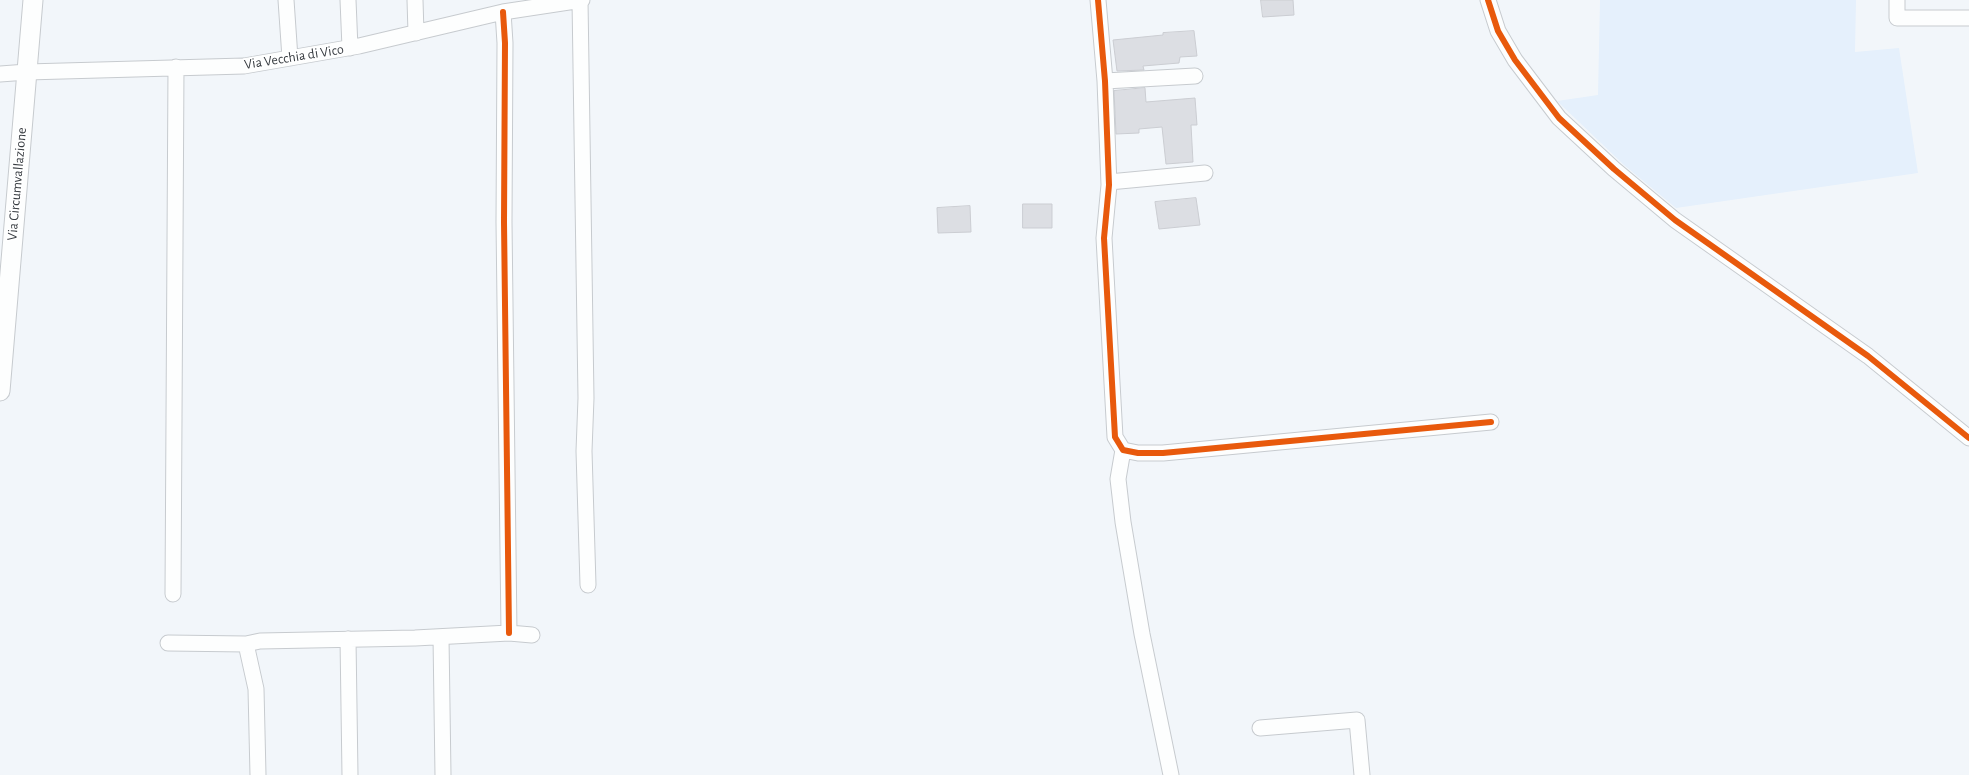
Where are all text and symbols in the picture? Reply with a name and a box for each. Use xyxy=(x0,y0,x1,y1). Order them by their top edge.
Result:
street label: Via Vecchia di Vico xyxy=(243,41,345,73)
street label: Via Circumvallazione xyxy=(4,127,30,241)

